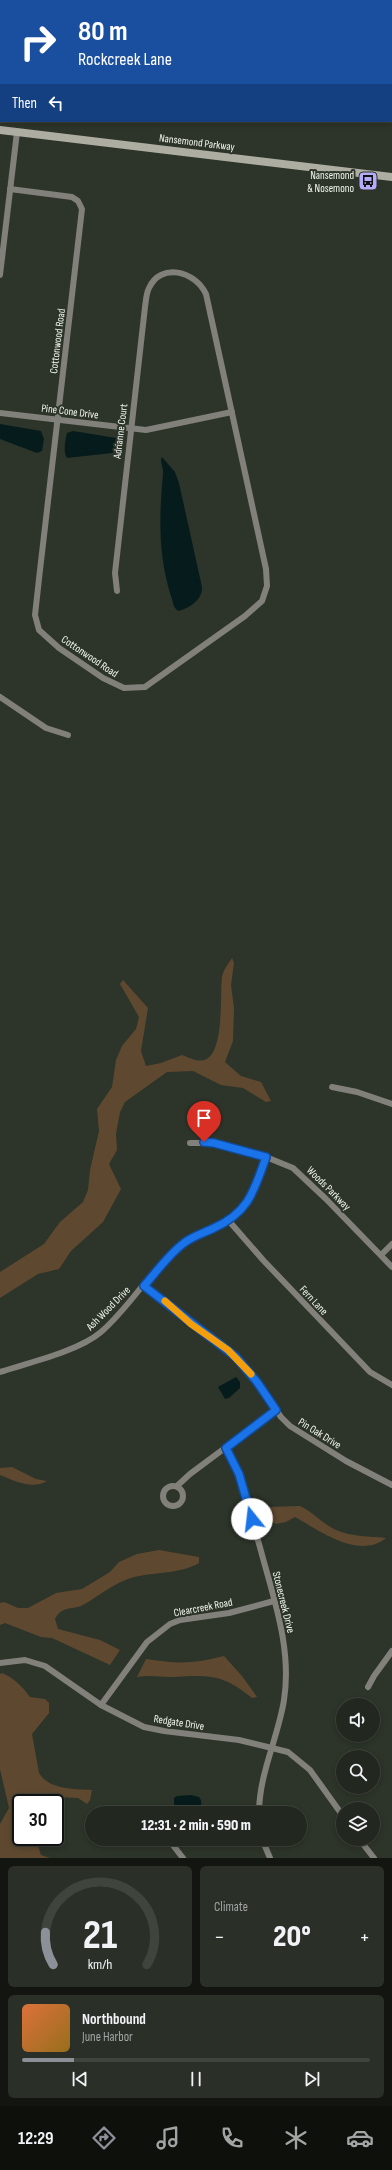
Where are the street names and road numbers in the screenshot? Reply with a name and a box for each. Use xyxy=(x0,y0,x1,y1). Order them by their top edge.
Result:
street label: Nansemond Parkway xyxy=(158,131,236,154)
street label: Cottonwood Road xyxy=(47,307,68,374)
street label: Pine Cone Drive xyxy=(41,402,99,421)
street label: Adrianne Court xyxy=(111,402,130,460)
street label: Cottonwood Road xyxy=(59,633,121,680)
street label: Woods Parkway xyxy=(304,1164,354,1214)
street label: Fern Lane xyxy=(297,1283,330,1318)
street label: Ash Wood Drive xyxy=(83,1284,133,1334)
street label: Pin Oak Drive xyxy=(296,1415,343,1452)
street label: Stonecreek Drive xyxy=(270,1570,297,1634)
street label: Clearcreek Road xyxy=(173,1595,234,1620)
street label: Redgate Drive xyxy=(153,1712,205,1733)

